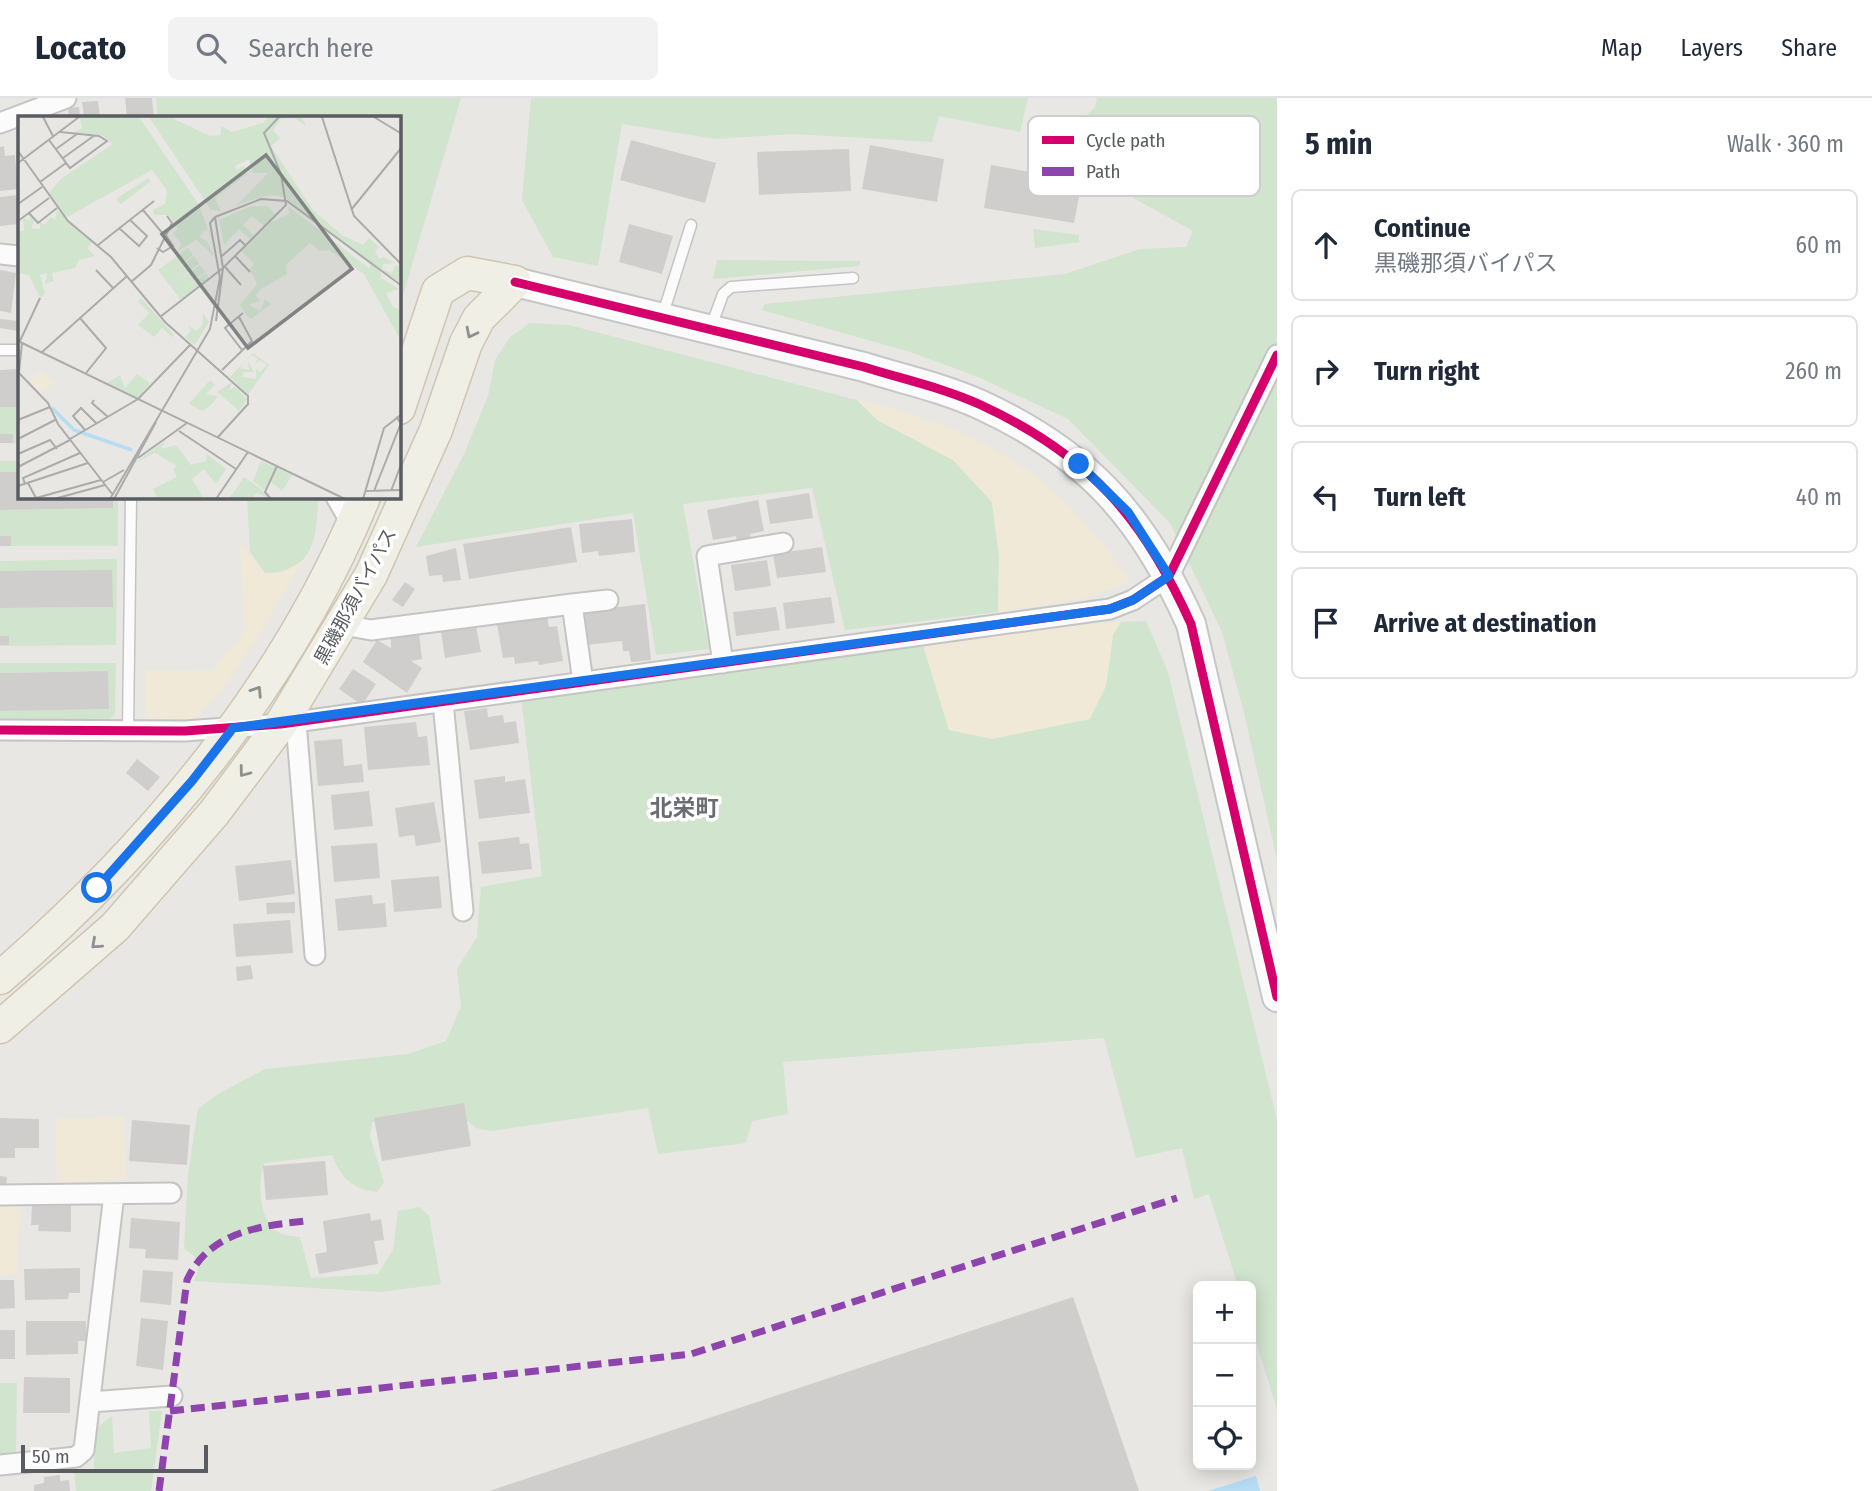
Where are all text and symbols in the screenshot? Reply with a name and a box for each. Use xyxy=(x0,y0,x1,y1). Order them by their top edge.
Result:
search box xyxy=(168,17,658,80)
text: Locato xyxy=(35,28,126,68)
icon: search xyxy=(192,29,230,67)
text: Search here xyxy=(248,33,374,64)
text: Map xyxy=(1601,34,1643,62)
text: Layers xyxy=(1681,34,1743,62)
text: Share xyxy=(1781,34,1837,62)
inset map xyxy=(18,116,401,499)
legend xyxy=(1028,116,1260,196)
text: 5 min xyxy=(1305,126,1372,162)
text: Cycle path xyxy=(1086,129,1165,152)
text: Walk · 360 m xyxy=(1727,130,1844,158)
text: Path xyxy=(1086,160,1121,183)
text: Continue xyxy=(1374,213,1471,244)
icon: ahead xyxy=(1307,226,1345,264)
text: 60 m xyxy=(1796,231,1842,259)
text: 黒磯那須バイパス xyxy=(1374,249,1558,277)
one-way arrow xyxy=(466,326,480,338)
icon: right xyxy=(1307,352,1345,390)
text: Turn right xyxy=(1374,356,1480,387)
text: 260 m xyxy=(1785,357,1842,385)
route end xyxy=(1063,448,1094,479)
icon: left xyxy=(1307,478,1345,516)
text: Turn left xyxy=(1374,482,1466,513)
text: 40 m xyxy=(1796,483,1842,511)
street label: 黒磯那須バイパス xyxy=(310,524,401,669)
icon: arrive xyxy=(1307,604,1345,642)
text: Arrive at destination xyxy=(1374,608,1597,639)
one-way arrow xyxy=(249,686,262,699)
one-way arrow xyxy=(240,765,253,777)
district label: 北栄町 xyxy=(650,794,719,822)
route start xyxy=(81,872,112,903)
one-way arrow xyxy=(91,936,104,949)
map controls xyxy=(1193,1281,1256,1470)
button: + xyxy=(1193,1281,1256,1344)
button: − xyxy=(1193,1344,1256,1407)
button: locate xyxy=(1193,1407,1256,1470)
scale bar xyxy=(21,1442,208,1474)
text: 50 m xyxy=(32,1445,70,1468)

